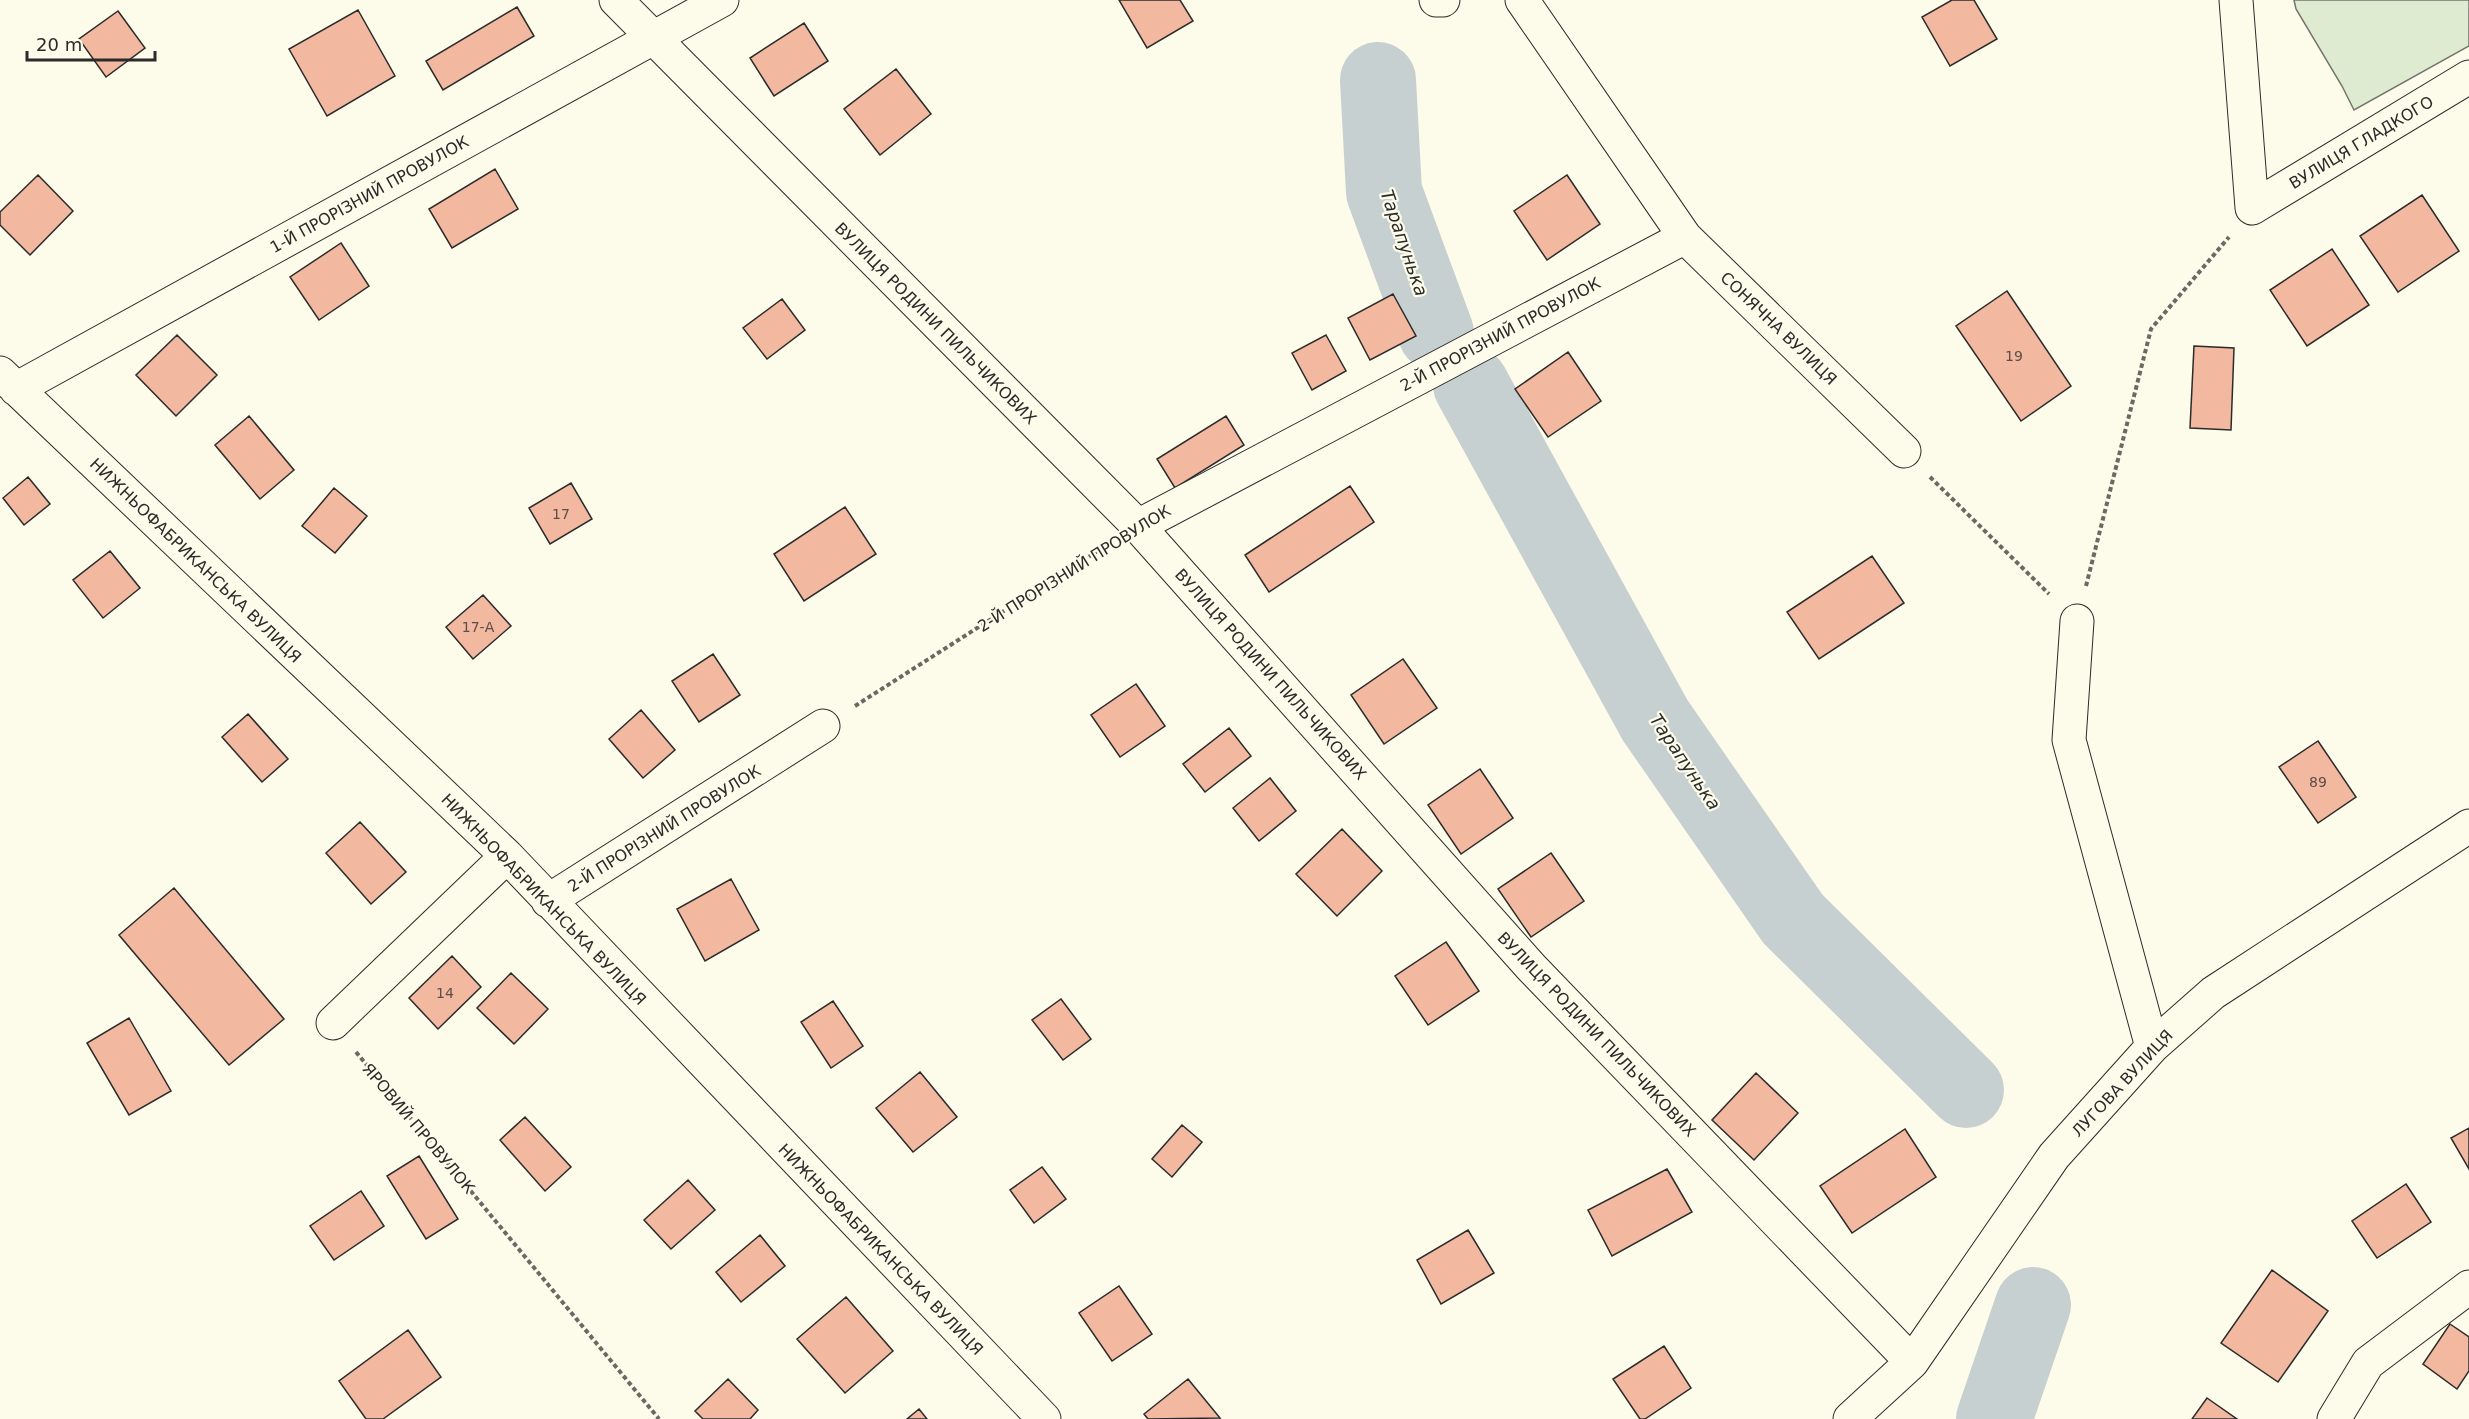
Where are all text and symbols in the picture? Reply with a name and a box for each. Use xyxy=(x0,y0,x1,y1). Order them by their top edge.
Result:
scale bar xyxy=(27,24,154,62)
text: 20 m xyxy=(36,34,82,55)
street label: ВУЛИЦЯ ГЛАДКОГО xyxy=(2286,92,2437,193)
street label: 1-Й ПРОРІЗНИЙ ПРОВУЛОК xyxy=(267,132,472,257)
water label: Тарапунька xyxy=(1376,187,1433,299)
street label: ВУЛИЦЯ РОДИНИ ПИЛЬЧИКОВИХ xyxy=(831,219,1040,428)
street label: СОНЯЧНА ВУЛИЦЯ xyxy=(1717,268,1841,389)
street label: 2-Й ПРОРІЗНИЙ ПРОВУЛОК xyxy=(1397,273,1604,395)
house number: 19 xyxy=(2005,348,2023,364)
street label: НИЖНЬОФАБРИКАНСЬКА ВУЛИЦЯ xyxy=(86,454,305,667)
street label: 2-Й ПРОРІЗНИЙ ПРОВУЛОК xyxy=(974,501,1175,636)
house number: 17 xyxy=(552,506,570,522)
street label: ВУЛИЦЯ РОДИНИ ПИЛЬЧИКОВИХ xyxy=(1171,565,1370,784)
house number: 17-А xyxy=(462,619,495,635)
water label: Тарапунька xyxy=(1646,710,1725,814)
street label: 2-Й ПРОРІЗНИЙ ПРОВУЛОК xyxy=(564,761,765,896)
house number: 89 xyxy=(2309,774,2327,790)
street label: НИЖНЬОФАБРИКАНСЬКА ВУЛИЦЯ xyxy=(437,790,650,1009)
street label: ВУЛИЦЯ РОДИНИ ПИЛЬЧИКОВИХ xyxy=(1494,928,1700,1141)
house number: 14 xyxy=(436,985,454,1001)
street label: ЛУГОВА ВУЛИЦЯ xyxy=(2068,1026,2177,1141)
street label: ЯРОВИЙ ПРОВУЛОК xyxy=(359,1059,479,1198)
street label: НИЖНЬОФАБРИКАНСЬКА ВУЛИЦЯ xyxy=(774,1140,987,1359)

